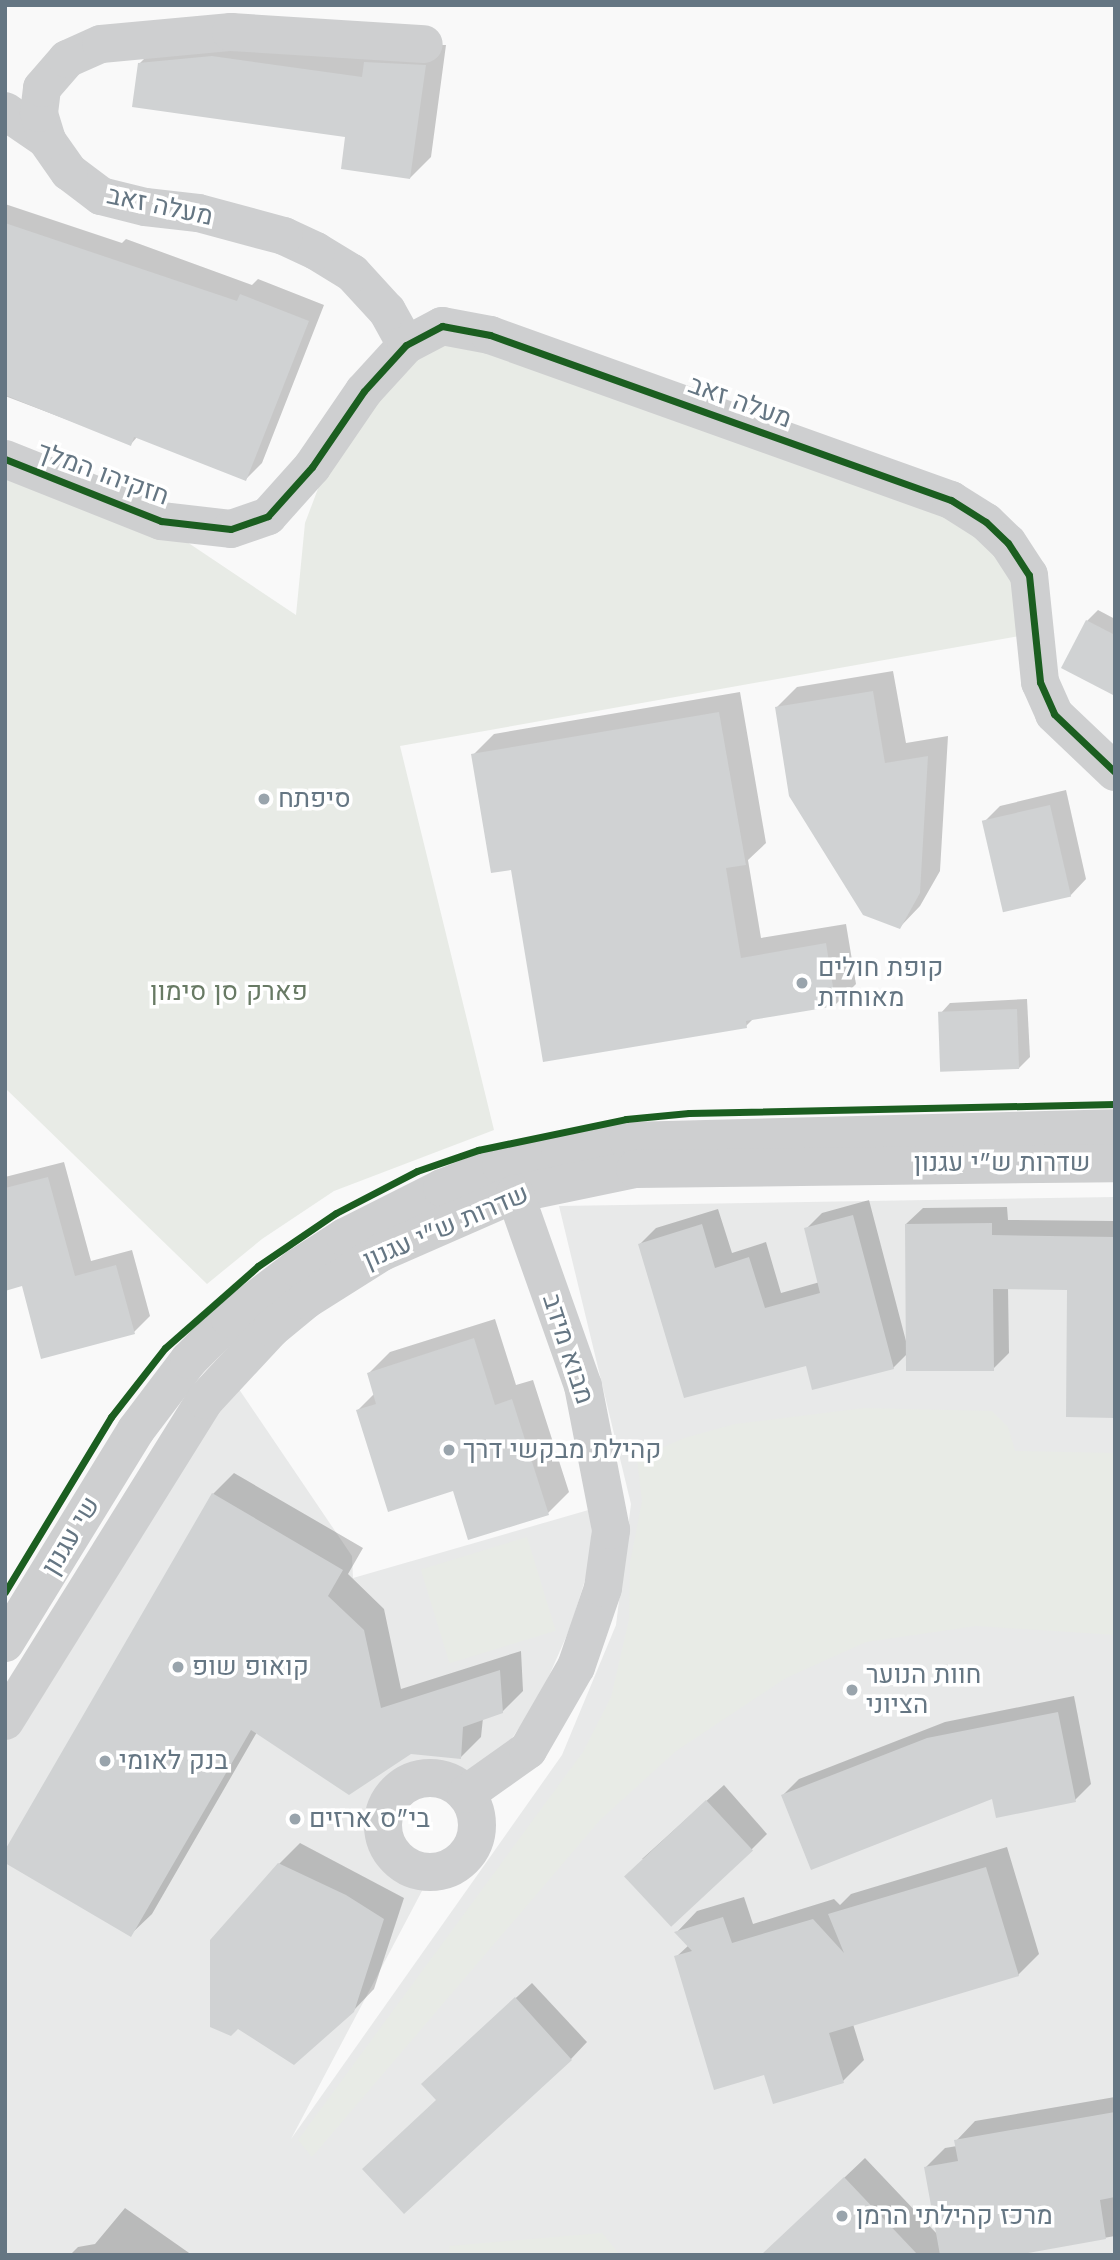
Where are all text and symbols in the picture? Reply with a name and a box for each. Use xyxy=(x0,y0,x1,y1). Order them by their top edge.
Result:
street label: מעלה זאב xyxy=(104,180,216,232)
street label: מעלה זאב xyxy=(684,369,796,435)
street label: חזקיהו המלך xyxy=(33,436,173,512)
place label: סיפתח xyxy=(278,783,351,815)
marker: סיפתח xyxy=(256,791,272,807)
place label: קופת חולים מאוחדת xyxy=(818,952,943,1014)
marker: קופת חולים מאוחדת xyxy=(792,973,812,993)
park label: פארק סן סימון xyxy=(150,976,308,1008)
street label: שדרות ש"י עגנון xyxy=(914,1147,1090,1179)
street label: שדרות ש"י עגנון xyxy=(359,1178,533,1276)
street label: מבוא מידב xyxy=(536,1290,600,1408)
place label: קהילת מבקשי דרך xyxy=(463,1434,662,1466)
marker: קהילת מבקשי דרך xyxy=(441,1442,457,1458)
street label: שי עגנון xyxy=(35,1491,107,1581)
place label: קואופ שופ xyxy=(192,1651,309,1683)
marker: קואופ שופ xyxy=(170,1659,186,1675)
place label: חוות הנוער הציוני xyxy=(866,1659,981,1720)
marker: חוות הנוער הציוני xyxy=(844,1682,860,1698)
place label: בנק לאומי xyxy=(119,1745,228,1777)
marker: בנק לאומי xyxy=(97,1753,113,1769)
place label: בי"ס ארזים xyxy=(309,1803,430,1835)
marker: בי"ס ארזים xyxy=(287,1811,303,1827)
place label: מרכז קהילתי הרמן xyxy=(856,2200,1053,2232)
marker: מרכז קהילתי הרמן xyxy=(834,2208,850,2224)

